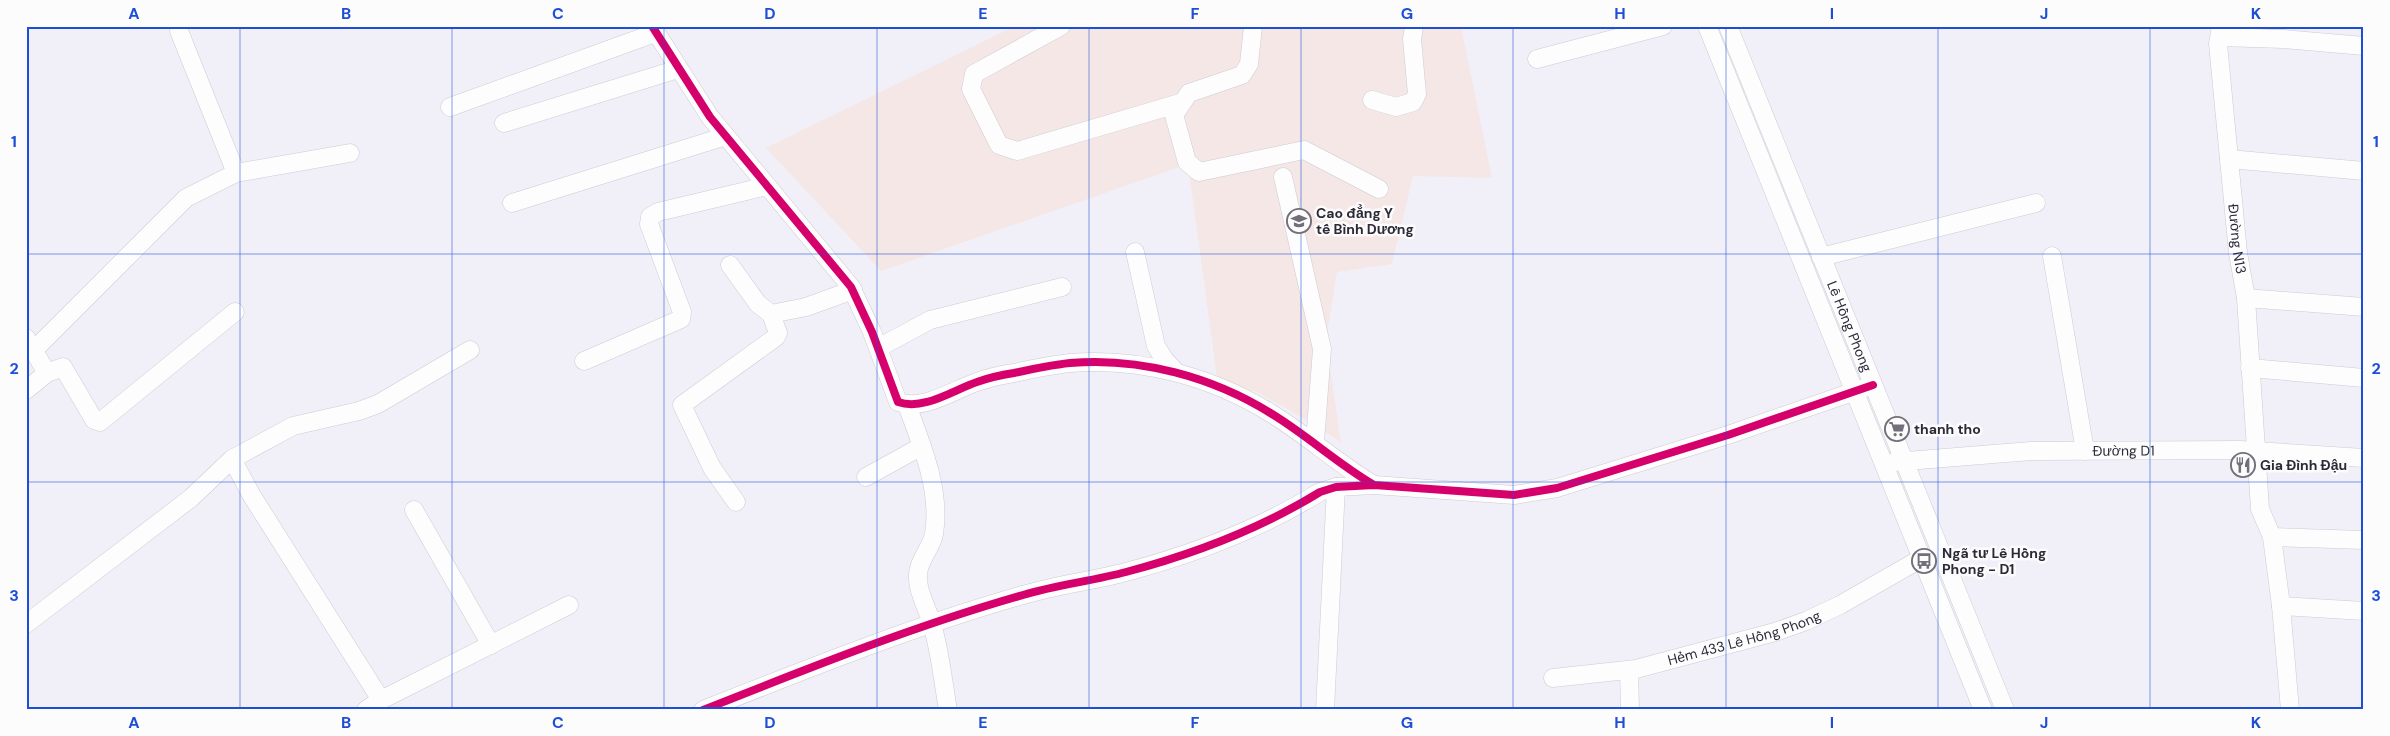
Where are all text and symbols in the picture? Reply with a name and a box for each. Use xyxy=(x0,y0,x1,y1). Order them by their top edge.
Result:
text: A xyxy=(128,3,140,24)
text: B xyxy=(341,3,351,24)
text: C xyxy=(552,3,564,24)
text: D xyxy=(764,3,776,24)
text: E xyxy=(978,3,988,24)
text: F xyxy=(1191,3,1200,24)
text: G xyxy=(1401,3,1413,24)
text: H xyxy=(1614,3,1626,24)
text: I xyxy=(1830,3,1834,24)
text: J xyxy=(2040,3,2048,24)
text: K xyxy=(2251,3,2262,24)
text: 1 xyxy=(11,131,17,152)
text: 1 xyxy=(2373,131,2379,152)
street label: Đường N13 xyxy=(2224,203,2251,275)
place label: Cao đẳng Y tế Bình Dương xyxy=(1316,204,1414,238)
school or university icon: Cao đẳng Y tế Bình Dương xyxy=(1286,208,1312,234)
street label: Lê Hồng Phong xyxy=(1823,278,1876,375)
text: 2 xyxy=(9,358,19,379)
text: 2 xyxy=(2371,358,2381,379)
supermarket icon: thanh tho xyxy=(1884,416,1910,442)
place label: thanh tho xyxy=(1914,420,1981,438)
street label: Đường D1 xyxy=(2092,441,2155,460)
restaurant icon: Gia Đình Đậu xyxy=(2230,452,2256,478)
place label: Gia Đình Đậu xyxy=(2260,456,2347,474)
place label: Ngã tư Lê Hồng Phong - D1 xyxy=(1942,544,2046,578)
bus stop icon: Ngã tư Lê Hồng Phong - D1 xyxy=(1911,548,1937,574)
text: 3 xyxy=(9,585,19,606)
text: 3 xyxy=(2371,585,2381,606)
street label: Hẻm 433 Lê Hồng Phong xyxy=(1666,606,1824,669)
text: A xyxy=(128,712,140,733)
text: B xyxy=(341,712,351,733)
text: C xyxy=(552,712,564,733)
text: D xyxy=(764,712,776,733)
text: E xyxy=(978,712,988,733)
text: F xyxy=(1191,712,1200,733)
text: G xyxy=(1401,712,1413,733)
text: H xyxy=(1614,712,1626,733)
text: I xyxy=(1830,712,1834,733)
text: J xyxy=(2040,712,2048,733)
text: K xyxy=(2251,712,2262,733)

